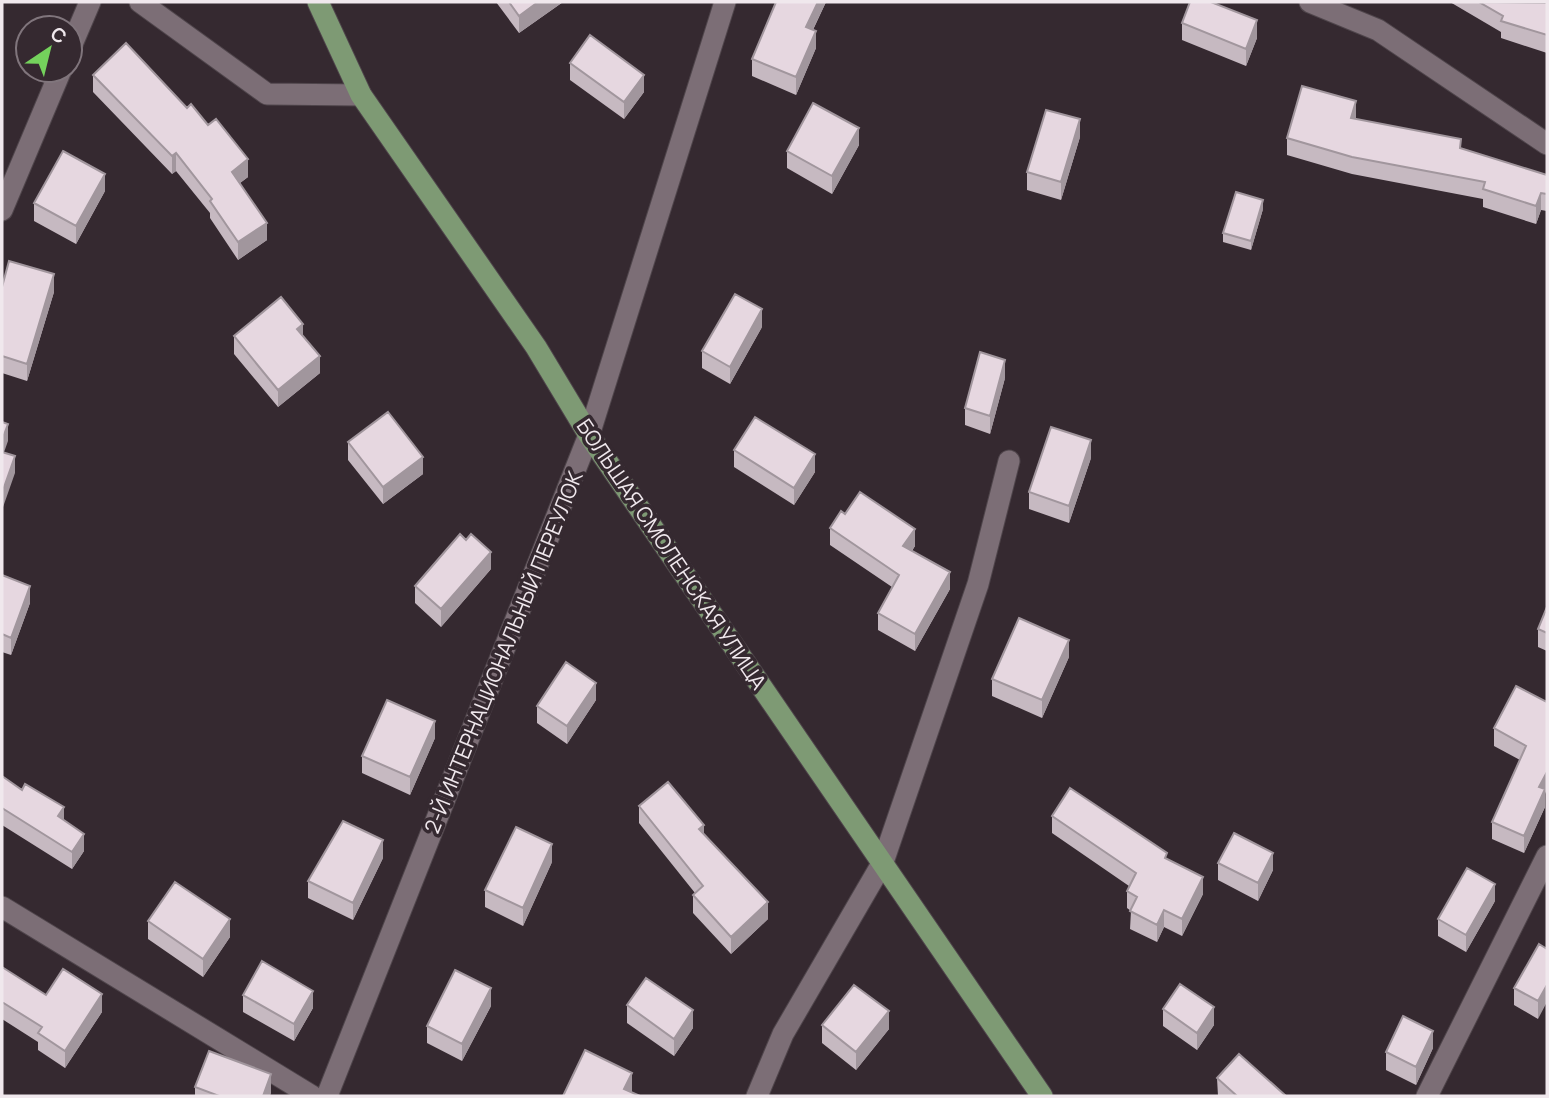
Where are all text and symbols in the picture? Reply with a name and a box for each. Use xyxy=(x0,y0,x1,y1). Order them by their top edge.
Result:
north arrow xyxy=(14,14,84,84)
text: С xyxy=(46,20,72,50)
street label: БОЛЬШАЯ СМОЛЕНСКАЯ УЛИЦА xyxy=(571,413,773,695)
street label: 2-Й ИНТЕРНАЦИОНАЛЬНЫЙ ПЕРЕУЛОК xyxy=(417,466,589,837)

